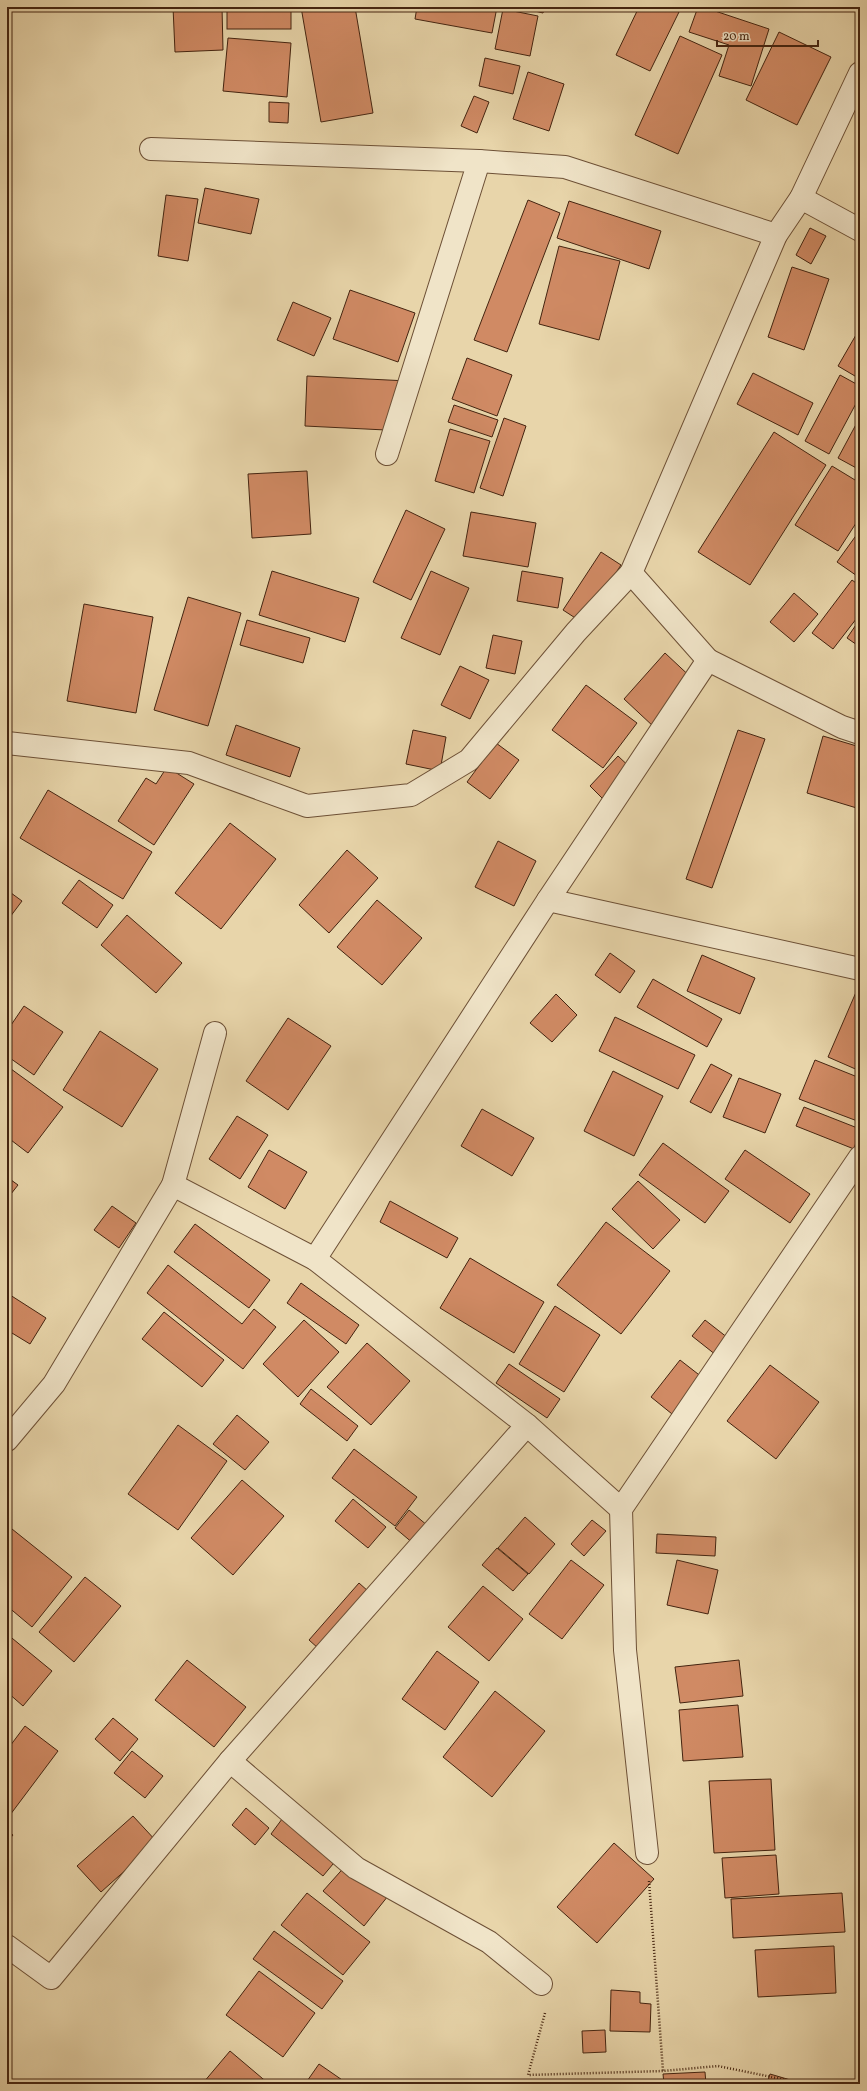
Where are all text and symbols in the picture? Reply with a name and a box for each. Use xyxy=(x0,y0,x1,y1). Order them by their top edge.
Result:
scale bar xyxy=(717,22,818,48)
text: 20 m xyxy=(723,29,750,45)

